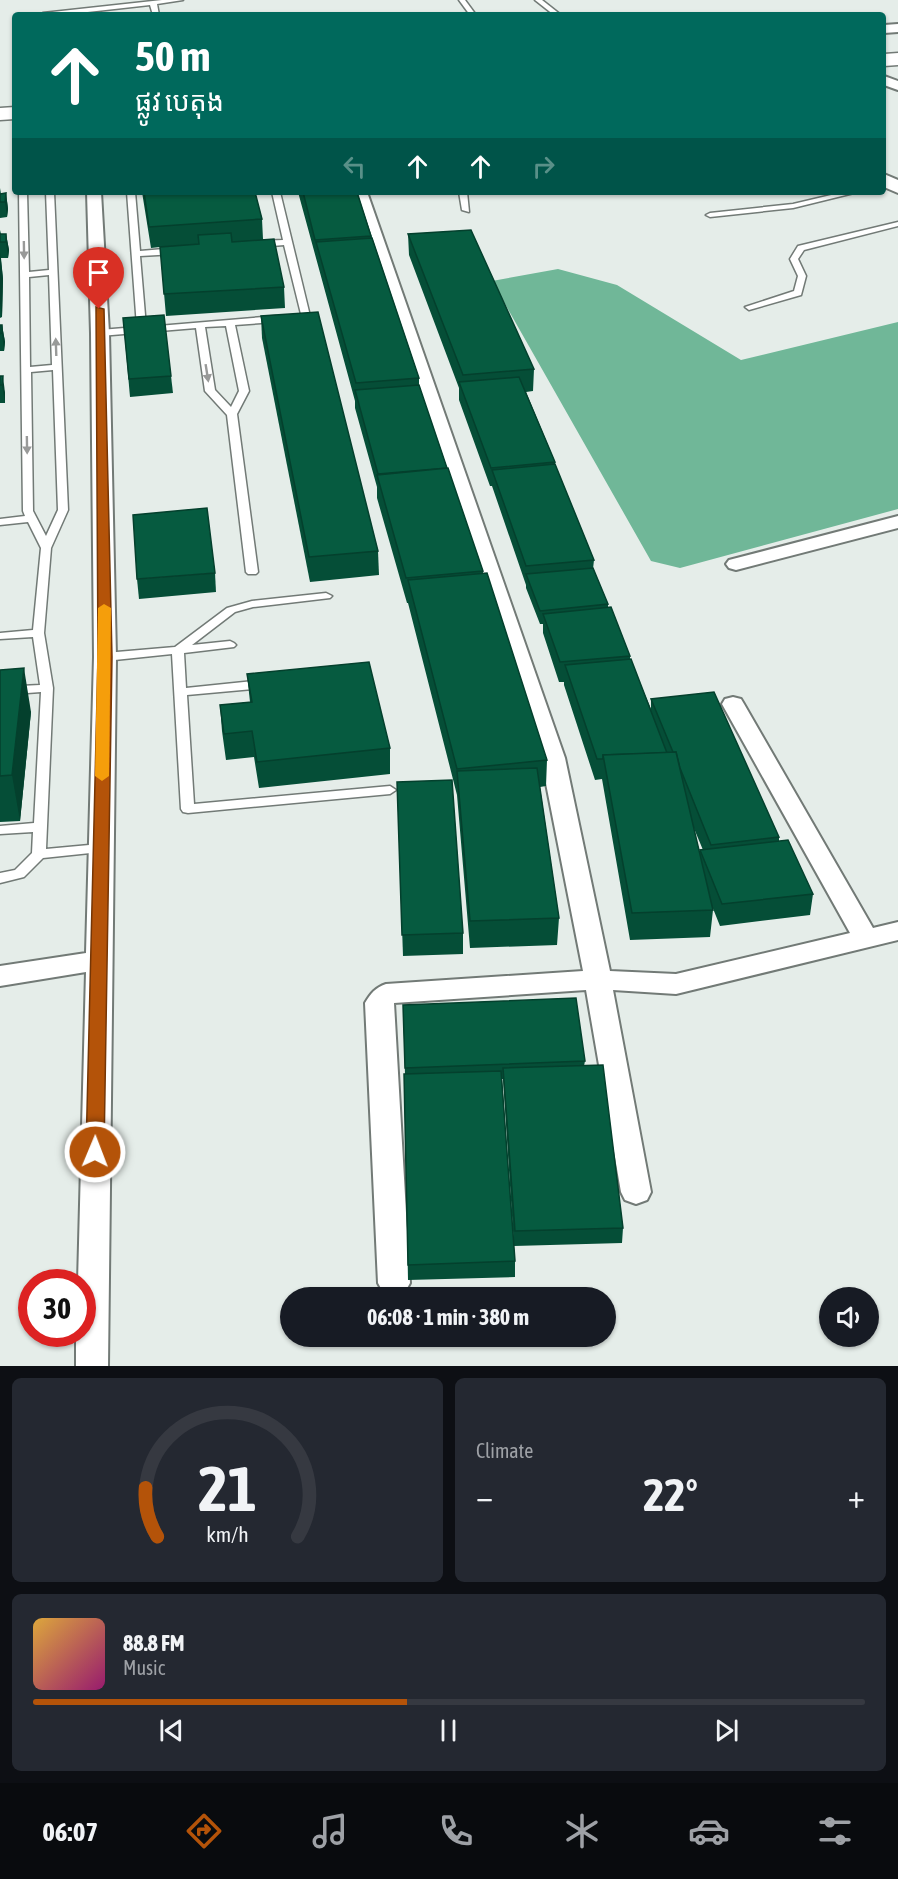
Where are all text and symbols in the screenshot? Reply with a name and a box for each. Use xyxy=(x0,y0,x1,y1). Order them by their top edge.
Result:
text: 50 m xyxy=(135,32,210,80)
icon: ahead xyxy=(36,36,114,114)
text: ផ្លូវ បេតុង xyxy=(135,86,224,117)
icon: left xyxy=(338,150,371,183)
icon: ahead xyxy=(401,150,434,183)
icon: ahead xyxy=(464,150,497,183)
icon: right xyxy=(527,150,560,183)
one-way arrow xyxy=(19,241,29,260)
pin xyxy=(73,247,124,309)
icon: arrive xyxy=(82,256,115,289)
one-way arrow xyxy=(51,337,61,356)
one-way arrow xyxy=(203,364,212,383)
one-way arrow xyxy=(22,436,32,455)
position arrow xyxy=(63,1120,127,1184)
speed limit sign: 30 xyxy=(18,1269,96,1347)
map controls xyxy=(819,1287,879,1347)
button: sound xyxy=(819,1287,879,1347)
text: 06:08 · 1 min · 380 m xyxy=(367,1304,529,1330)
text: Climate xyxy=(476,1439,533,1462)
text: 21 xyxy=(198,1453,257,1524)
text: 22° xyxy=(643,1469,698,1521)
text: − xyxy=(476,1477,493,1515)
text: + xyxy=(848,1477,865,1515)
text: km/h xyxy=(206,1522,249,1547)
text: 88.8 FM xyxy=(123,1630,185,1656)
text: Music xyxy=(123,1656,165,1679)
icon: previous xyxy=(155,1714,188,1747)
icon: pause xyxy=(432,1714,465,1747)
icon: next xyxy=(710,1714,743,1747)
icon: directions xyxy=(183,1810,225,1852)
icon: music xyxy=(309,1810,351,1852)
icon: phone xyxy=(435,1810,477,1852)
icon: climate xyxy=(561,1810,603,1852)
icon: car xyxy=(688,1810,730,1852)
icon: filters xyxy=(814,1810,856,1852)
text: 06:07 xyxy=(42,1816,98,1847)

